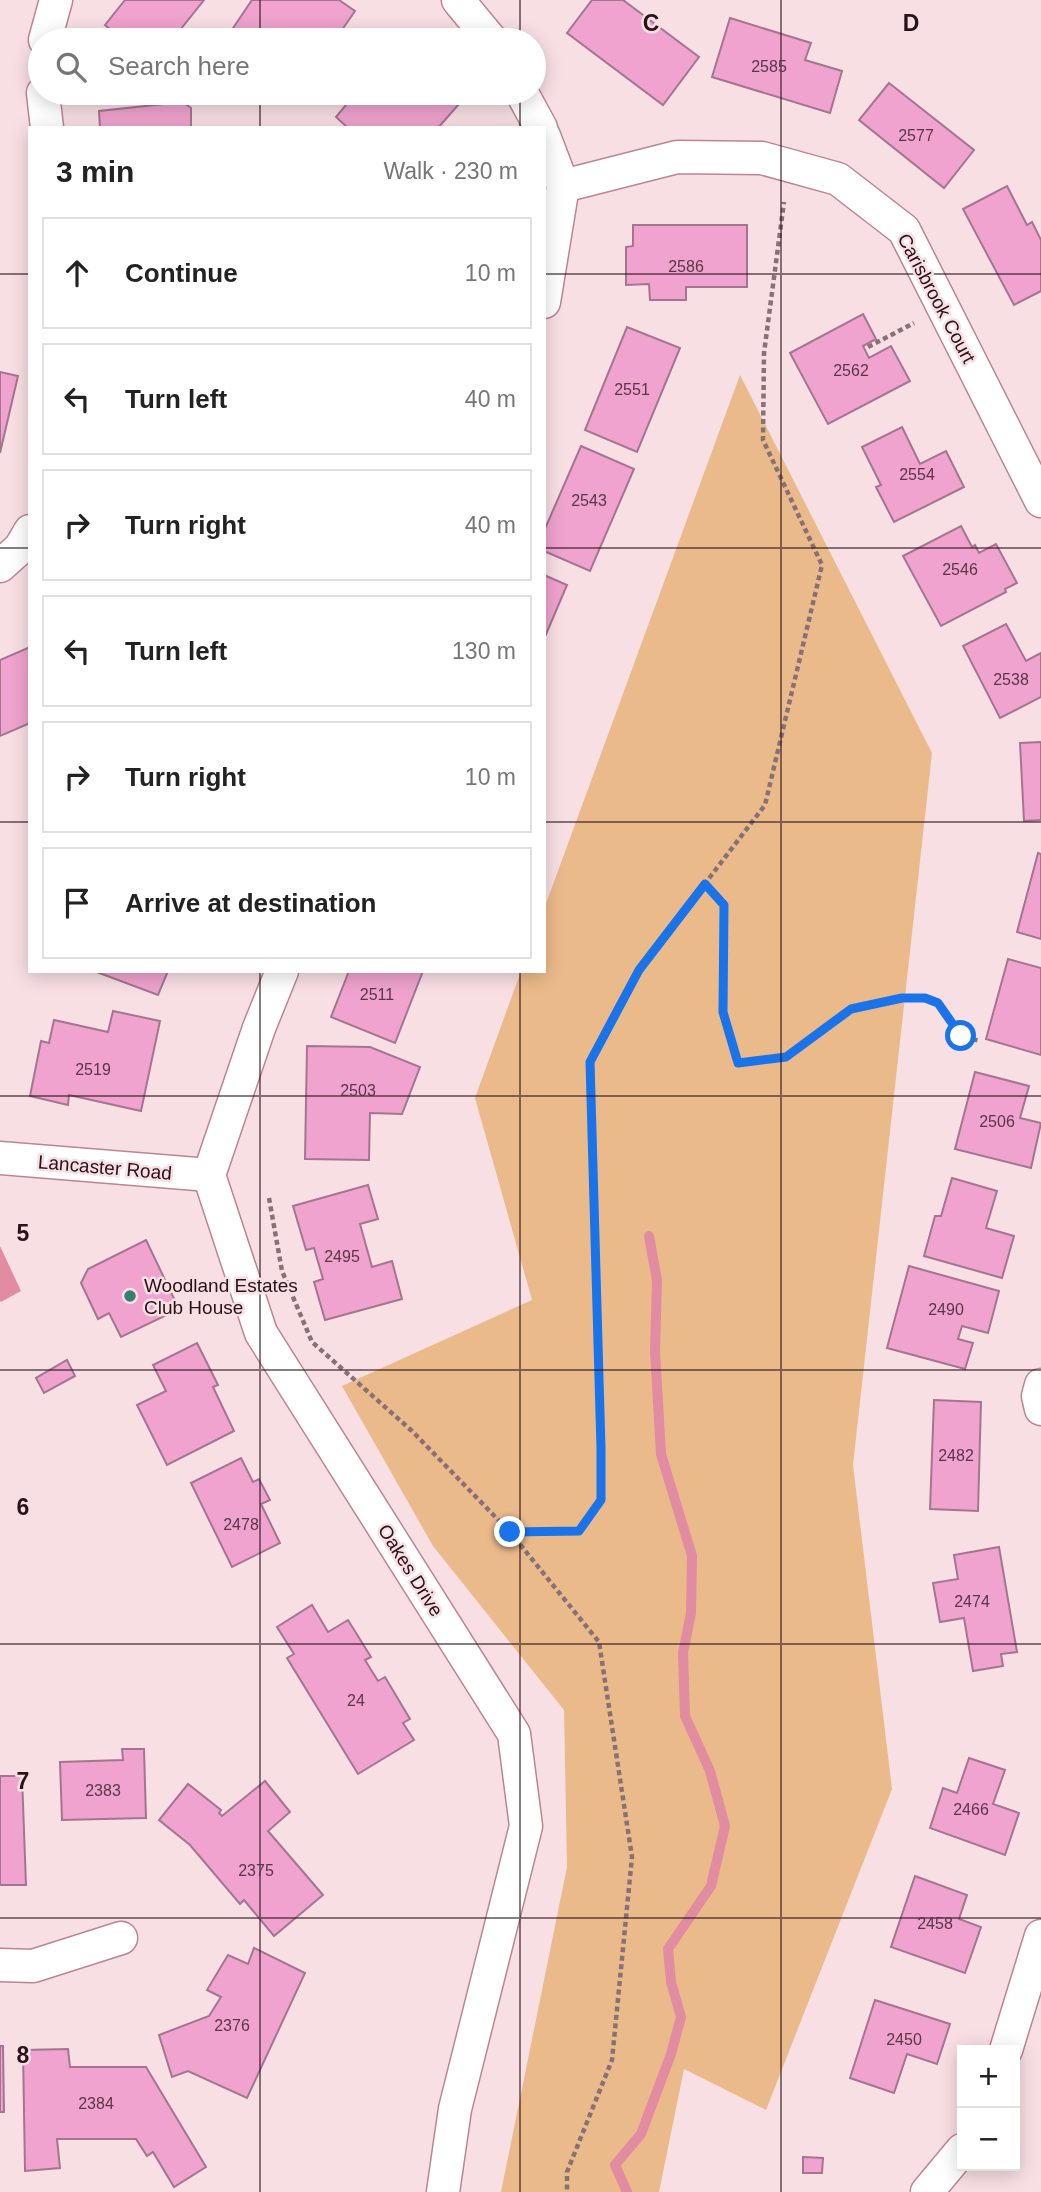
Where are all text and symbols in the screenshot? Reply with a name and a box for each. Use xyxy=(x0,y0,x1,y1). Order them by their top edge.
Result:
text: C xyxy=(643,10,659,36)
text: D xyxy=(903,10,919,36)
search box xyxy=(28,28,546,105)
icon: search xyxy=(52,48,90,86)
text: Search here xyxy=(108,51,250,81)
house number: 2585 xyxy=(751,58,787,75)
house number: 2577 xyxy=(898,127,934,144)
text: 3 min xyxy=(56,155,134,188)
text: Walk · 230 m xyxy=(383,158,518,184)
street label: Carisbrook Court xyxy=(894,230,980,367)
icon: ahead xyxy=(58,254,96,292)
text: Continue xyxy=(125,258,238,288)
house number: 2586 xyxy=(668,258,704,275)
text: 10 m xyxy=(465,260,516,286)
house number: 2562 xyxy=(833,362,869,379)
icon: left xyxy=(58,380,96,418)
house number: 2551 xyxy=(614,381,650,398)
text: Turn left xyxy=(125,384,227,414)
text: 40 m xyxy=(465,386,516,412)
house number: 2554 xyxy=(899,466,935,483)
house number: 2543 xyxy=(571,492,607,509)
icon: right xyxy=(58,506,96,544)
text: Turn right xyxy=(125,510,246,540)
text: 40 m xyxy=(465,512,516,538)
house number: 2546 xyxy=(942,561,978,578)
icon: left xyxy=(58,632,96,670)
text: Turn left xyxy=(125,636,227,666)
text: 130 m xyxy=(452,638,516,664)
house number: 2538 xyxy=(993,671,1029,688)
icon: right xyxy=(58,758,96,796)
text: Turn right xyxy=(125,762,246,792)
text: 10 m xyxy=(465,764,516,790)
icon: arrive xyxy=(58,884,96,922)
text: Arrive at destination xyxy=(125,888,376,918)
house number: 2511 xyxy=(360,986,394,1003)
route start xyxy=(945,1020,976,1051)
house number: 2519 xyxy=(75,1061,111,1078)
house number: 2503 xyxy=(340,1082,376,1099)
house number: 2506 xyxy=(979,1113,1015,1130)
street label: Lancaster Road xyxy=(37,1151,173,1184)
text: 5 xyxy=(17,1220,30,1246)
house number: 2495 xyxy=(324,1248,360,1265)
place label: Woodland Estates Club House xyxy=(144,1275,298,1318)
marker: Woodland Estates Club House xyxy=(122,1288,138,1304)
house number: 2490 xyxy=(928,1301,964,1318)
house number: 2482 xyxy=(938,1447,974,1464)
text: 6 xyxy=(17,1494,29,1520)
house number: 2478 xyxy=(223,1516,259,1533)
route end xyxy=(494,1516,525,1547)
street label: Oakes Drive xyxy=(374,1520,447,1620)
house number: 2474 xyxy=(954,1593,990,1610)
house number: 24 xyxy=(347,1692,365,1709)
text: 7 xyxy=(17,1768,29,1794)
house number: 2383 xyxy=(85,1782,121,1799)
house number: 2466 xyxy=(953,1801,989,1818)
house number: 2375 xyxy=(238,1862,274,1879)
house number: 2458 xyxy=(917,1915,953,1932)
house number: 2376 xyxy=(214,2017,250,2034)
house number: 2450 xyxy=(886,2031,922,2048)
text: 8 xyxy=(17,2042,30,2068)
map controls xyxy=(957,2045,1020,2171)
button: + xyxy=(957,2045,1020,2108)
house number: 2384 xyxy=(78,2095,114,2112)
button: − xyxy=(957,2108,1020,2171)

